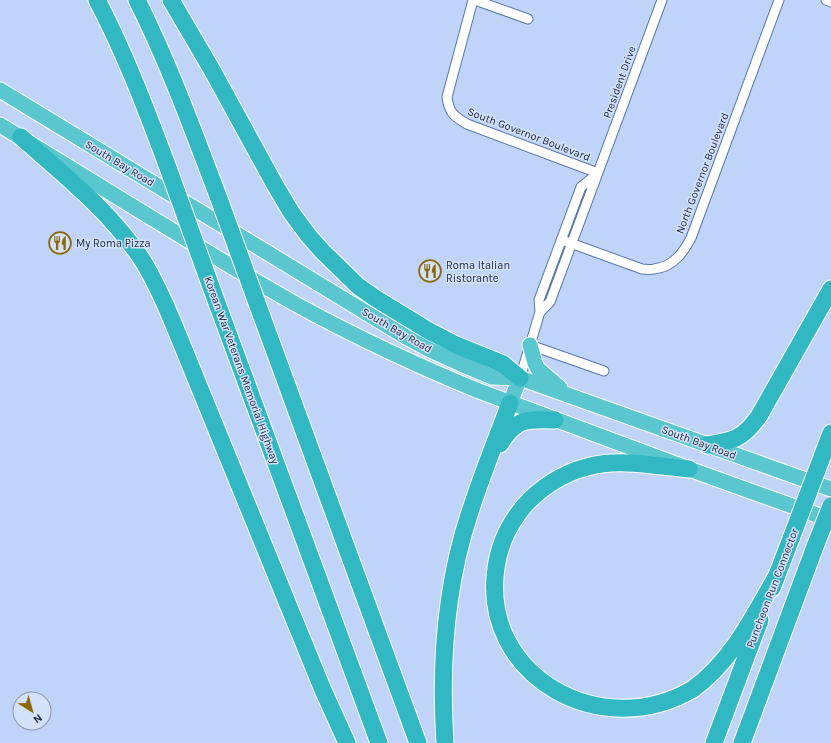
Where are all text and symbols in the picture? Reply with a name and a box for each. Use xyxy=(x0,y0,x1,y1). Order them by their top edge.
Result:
street label: President Drive xyxy=(600,44,639,120)
street label: South Governor Boulevard xyxy=(466,105,592,164)
street label: North Governor Boulevard xyxy=(673,111,732,236)
street label: South Bay Road xyxy=(83,138,157,189)
restaurant icon: My Roma Pizza xyxy=(47,230,73,256)
place label: My Roma Pizza xyxy=(76,237,151,250)
restaurant icon: Roma Italian Ristorante xyxy=(417,258,443,284)
place label: Roma Italian Ristorante xyxy=(446,259,510,285)
street label: Korean War Veterans Memorial Highway xyxy=(201,274,282,466)
street label: South Bay Road xyxy=(359,305,434,356)
street label: South Bay Road xyxy=(660,423,738,462)
street label: Puncheon Run Connector xyxy=(744,527,801,650)
north arrow xyxy=(12,691,52,731)
text: N xyxy=(31,711,45,726)

